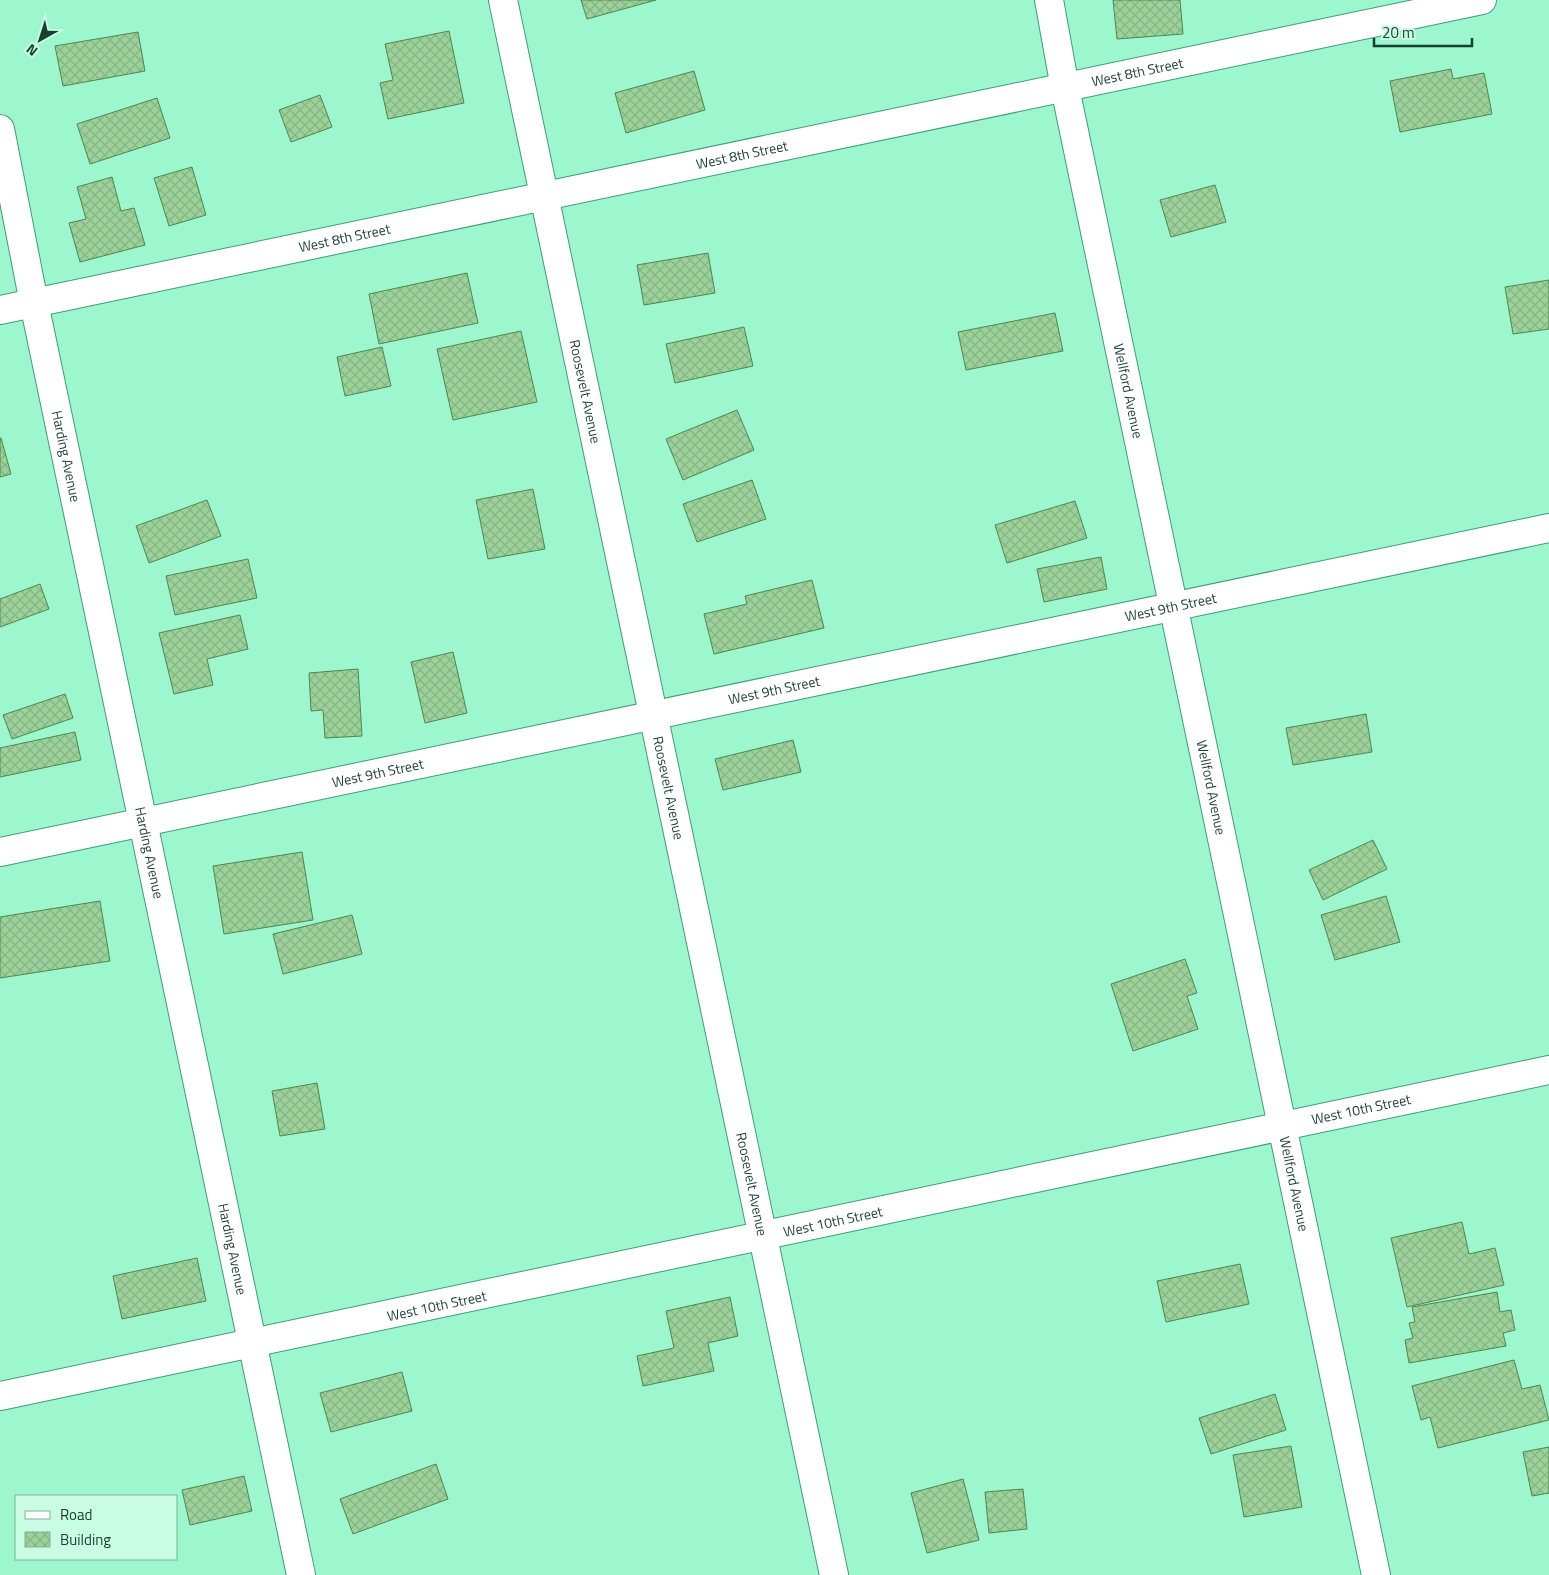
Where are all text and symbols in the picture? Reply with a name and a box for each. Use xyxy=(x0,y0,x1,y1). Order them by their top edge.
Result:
north arrow xyxy=(15,15,65,65)
scale bar xyxy=(1374,15,1472,47)
text: 20 m xyxy=(1382,21,1415,44)
text: N xyxy=(21,39,42,62)
street label: West 8th Street xyxy=(1089,52,1185,91)
street label: West 8th Street xyxy=(694,134,790,174)
street label: West 8th Street xyxy=(297,218,392,257)
street label: Roosevelt Avenue xyxy=(565,338,607,445)
street label: Wellford Avenue xyxy=(1109,341,1149,440)
street label: Harding Avenue xyxy=(47,408,87,504)
street label: West 9th Street xyxy=(1123,587,1218,626)
street label: West 9th Street xyxy=(726,670,822,709)
street label: Roosevelt Avenue xyxy=(648,734,690,842)
street label: Wellford Avenue xyxy=(1192,738,1232,837)
street label: West 9th Street xyxy=(330,753,426,792)
street label: Harding Avenue xyxy=(130,805,170,900)
street label: West 10th Street xyxy=(1309,1088,1413,1129)
street label: Roosevelt Avenue xyxy=(731,1130,773,1238)
street label: Wellford Avenue xyxy=(1275,1134,1315,1233)
street label: West 10th Street xyxy=(781,1200,885,1242)
street label: Harding Avenue xyxy=(213,1201,253,1297)
street label: West 10th Street xyxy=(385,1285,488,1326)
legend xyxy=(15,1495,178,1560)
text: Road xyxy=(60,1503,92,1526)
text: Building xyxy=(60,1528,111,1551)

